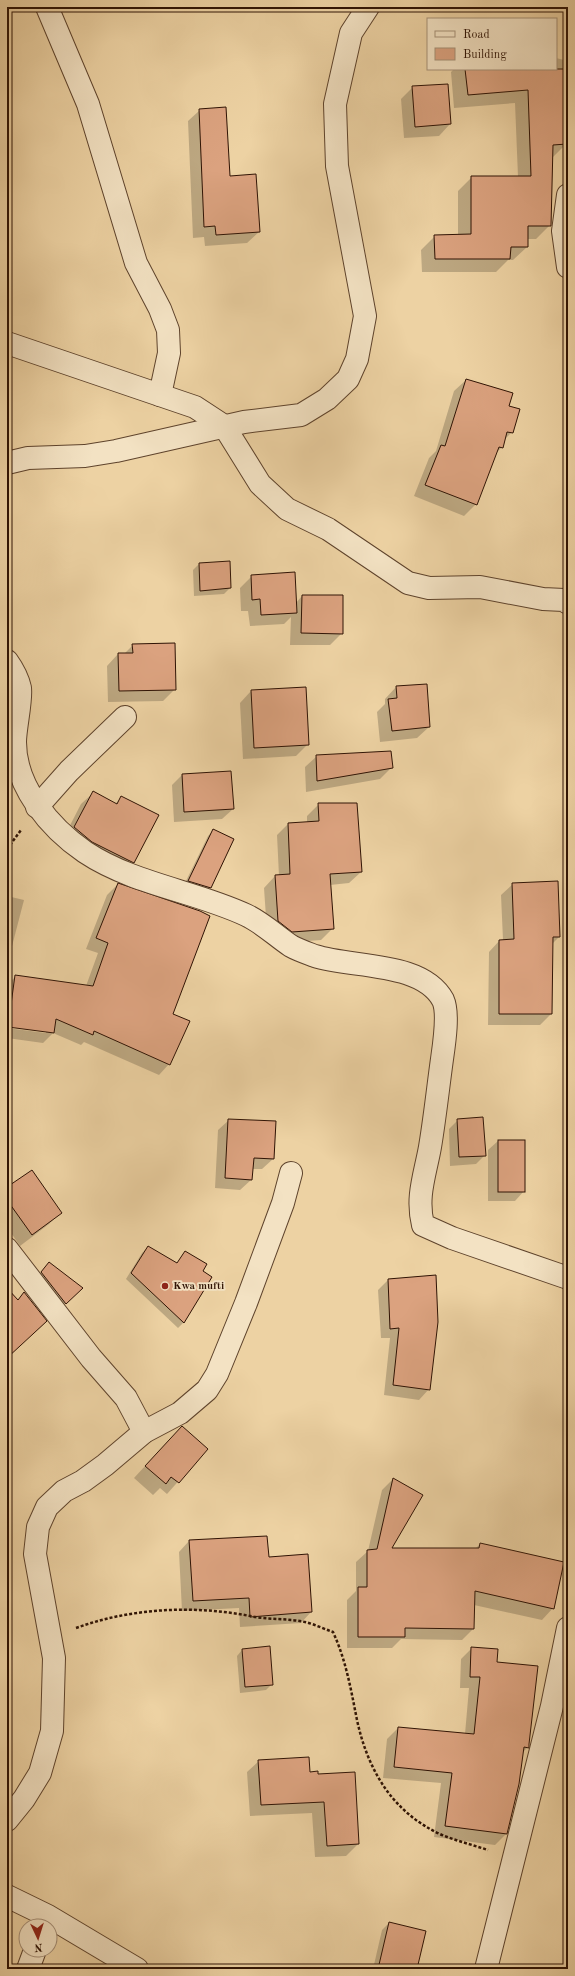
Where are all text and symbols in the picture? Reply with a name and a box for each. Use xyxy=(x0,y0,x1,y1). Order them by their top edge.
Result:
legend xyxy=(427,18,557,70)
text: Road xyxy=(463,29,490,41)
text: Building xyxy=(463,49,507,61)
marker: Kwa mufti xyxy=(160,1281,170,1291)
place label: Kwa mufti xyxy=(173,1281,224,1292)
north arrow xyxy=(18,1918,58,1958)
text: N xyxy=(33,1941,43,1952)

